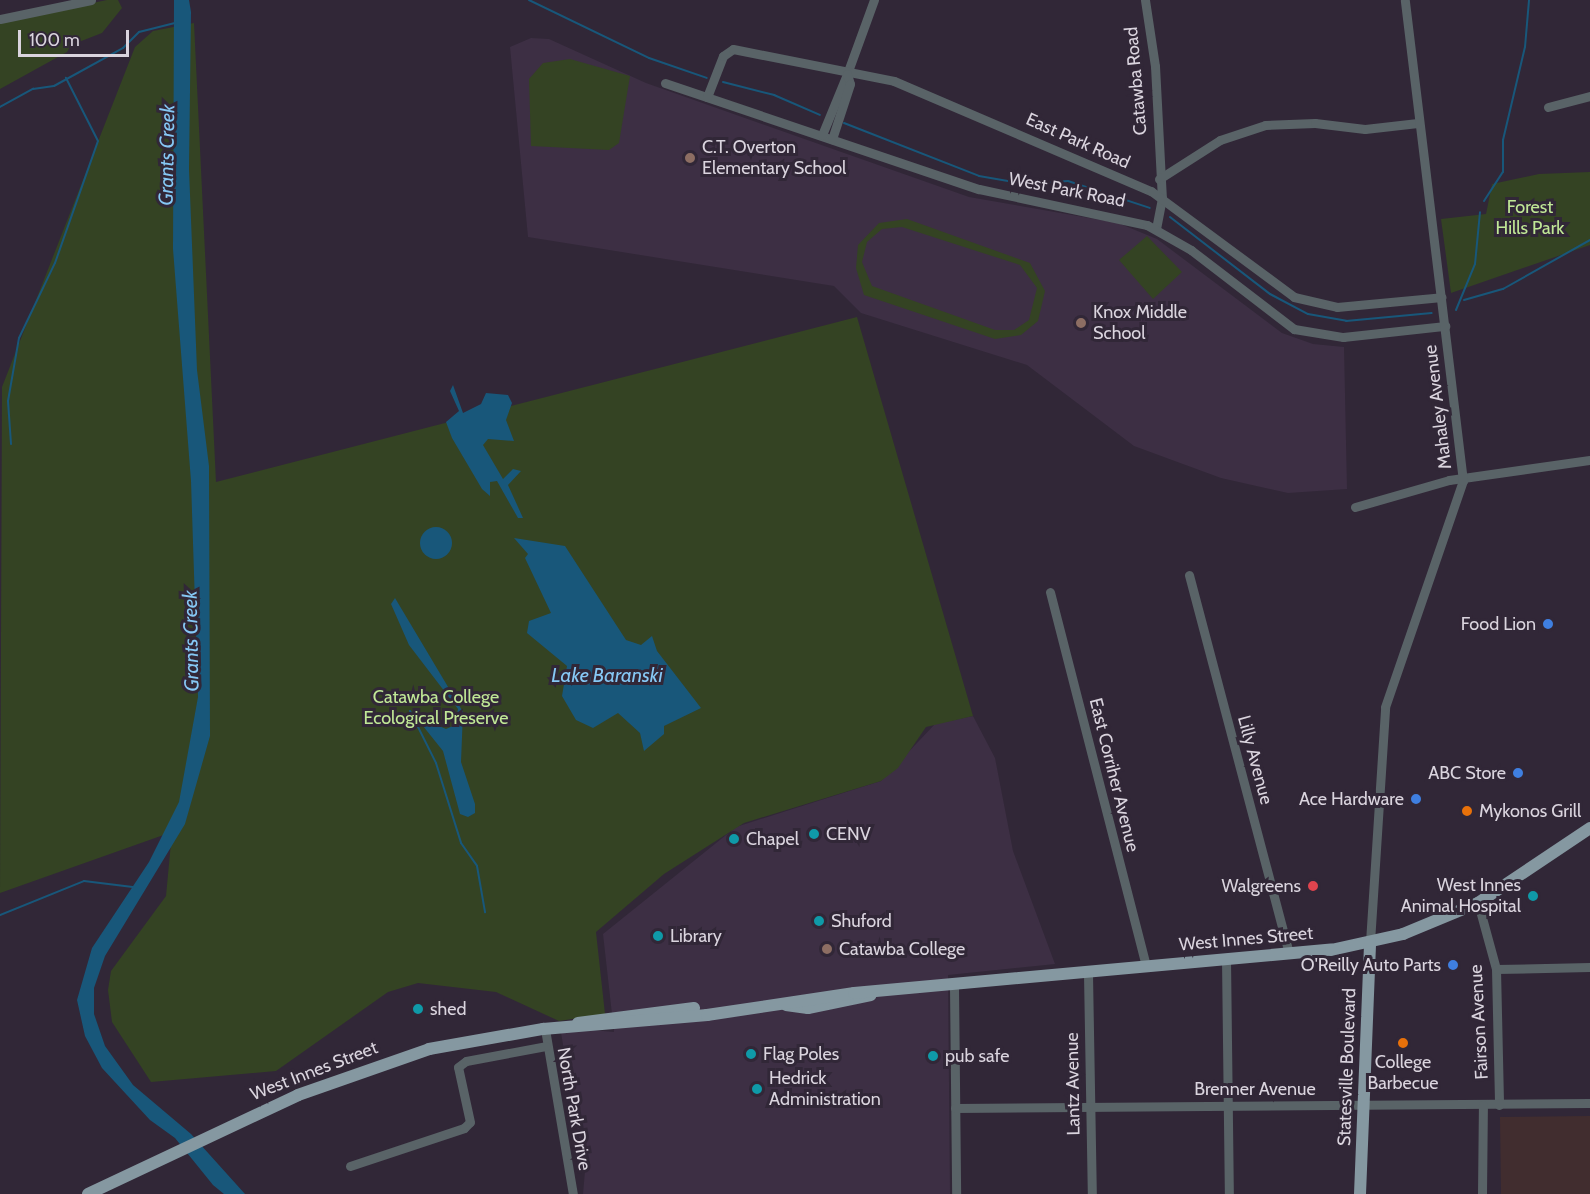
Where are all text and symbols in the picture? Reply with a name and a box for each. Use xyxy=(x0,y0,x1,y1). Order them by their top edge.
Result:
scale bar xyxy=(21,18,132,56)
street label: Catawba Road xyxy=(1121,26,1151,136)
text: 100 m xyxy=(29,29,80,51)
water label: Grants Creek xyxy=(154,104,180,206)
street label: East Park Road xyxy=(1023,108,1133,174)
place label: C.T. Overton Elementary School xyxy=(702,137,846,180)
marker: C.T. Overton Elementary School xyxy=(683,151,697,165)
street label: West Park Road xyxy=(1007,168,1127,212)
park label: Forest Hills Park xyxy=(1496,197,1564,240)
place label: Knox Middle School xyxy=(1093,302,1187,344)
marker: Knox Middle School xyxy=(1074,316,1088,330)
street label: Mahaley Avenue xyxy=(1420,344,1456,470)
water label: Grants Creek xyxy=(178,590,204,692)
place label: Food Lion xyxy=(1461,613,1536,635)
marker: Food Lion xyxy=(1541,617,1555,631)
water label: Lake Baranski xyxy=(551,663,663,687)
park label: Catawba College Ecological Preserve xyxy=(363,687,509,730)
street label: East Corriher Avenue xyxy=(1084,696,1144,854)
street label: Lilly Avenue xyxy=(1233,713,1277,807)
place label: ABC Store xyxy=(1428,762,1506,784)
marker: ABC Store xyxy=(1511,766,1525,780)
place label: Ace Hardware xyxy=(1299,788,1404,810)
marker: Ace Hardware xyxy=(1409,792,1423,806)
place label: Mykonos Grill xyxy=(1479,800,1581,822)
marker: Mykonos Grill xyxy=(1460,804,1474,818)
place label: CENV xyxy=(826,823,871,845)
marker: CENV xyxy=(807,827,821,841)
place label: Chapel xyxy=(746,828,799,850)
marker: Chapel xyxy=(727,832,741,846)
place label: Walgreens xyxy=(1221,875,1301,897)
place label: West Innes Animal Hospital xyxy=(1401,875,1521,918)
marker: Walgreens xyxy=(1306,879,1320,893)
marker: West Innes Animal Hospital xyxy=(1526,889,1540,903)
place label: Shuford xyxy=(831,910,892,932)
marker: Shuford xyxy=(812,914,826,928)
street label: West Innes Street xyxy=(1178,922,1314,956)
place label: Library xyxy=(670,925,722,947)
marker: Library xyxy=(651,929,665,943)
place label: Catawba College xyxy=(839,938,965,960)
marker: Catawba College xyxy=(820,942,834,956)
place label: O'Reilly Auto Parts xyxy=(1301,954,1441,976)
marker: O'Reilly Auto Parts xyxy=(1446,958,1460,972)
street label: Fairson Avenue xyxy=(1465,964,1493,1080)
street label: Statesville Boulevard xyxy=(1333,988,1361,1146)
place label: shed xyxy=(430,998,466,1020)
marker: shed xyxy=(411,1002,425,1016)
street label: Lantz Avenue xyxy=(1061,1032,1085,1136)
marker: College Barbecue xyxy=(1396,1036,1410,1050)
street label: West Innes Street xyxy=(247,1037,381,1105)
place label: Flag Poles xyxy=(763,1043,839,1065)
place label: pub safe xyxy=(945,1045,1009,1067)
street label: North Park Drive xyxy=(553,1046,595,1172)
marker: Flag Poles xyxy=(744,1047,758,1061)
marker: pub safe xyxy=(926,1049,940,1063)
place label: College Barbecue xyxy=(1367,1052,1439,1094)
place label: Hedrick Administration xyxy=(769,1068,881,1110)
street label: Brenner Avenue xyxy=(1194,1078,1316,1100)
marker: Hedrick Administration xyxy=(750,1082,764,1096)

